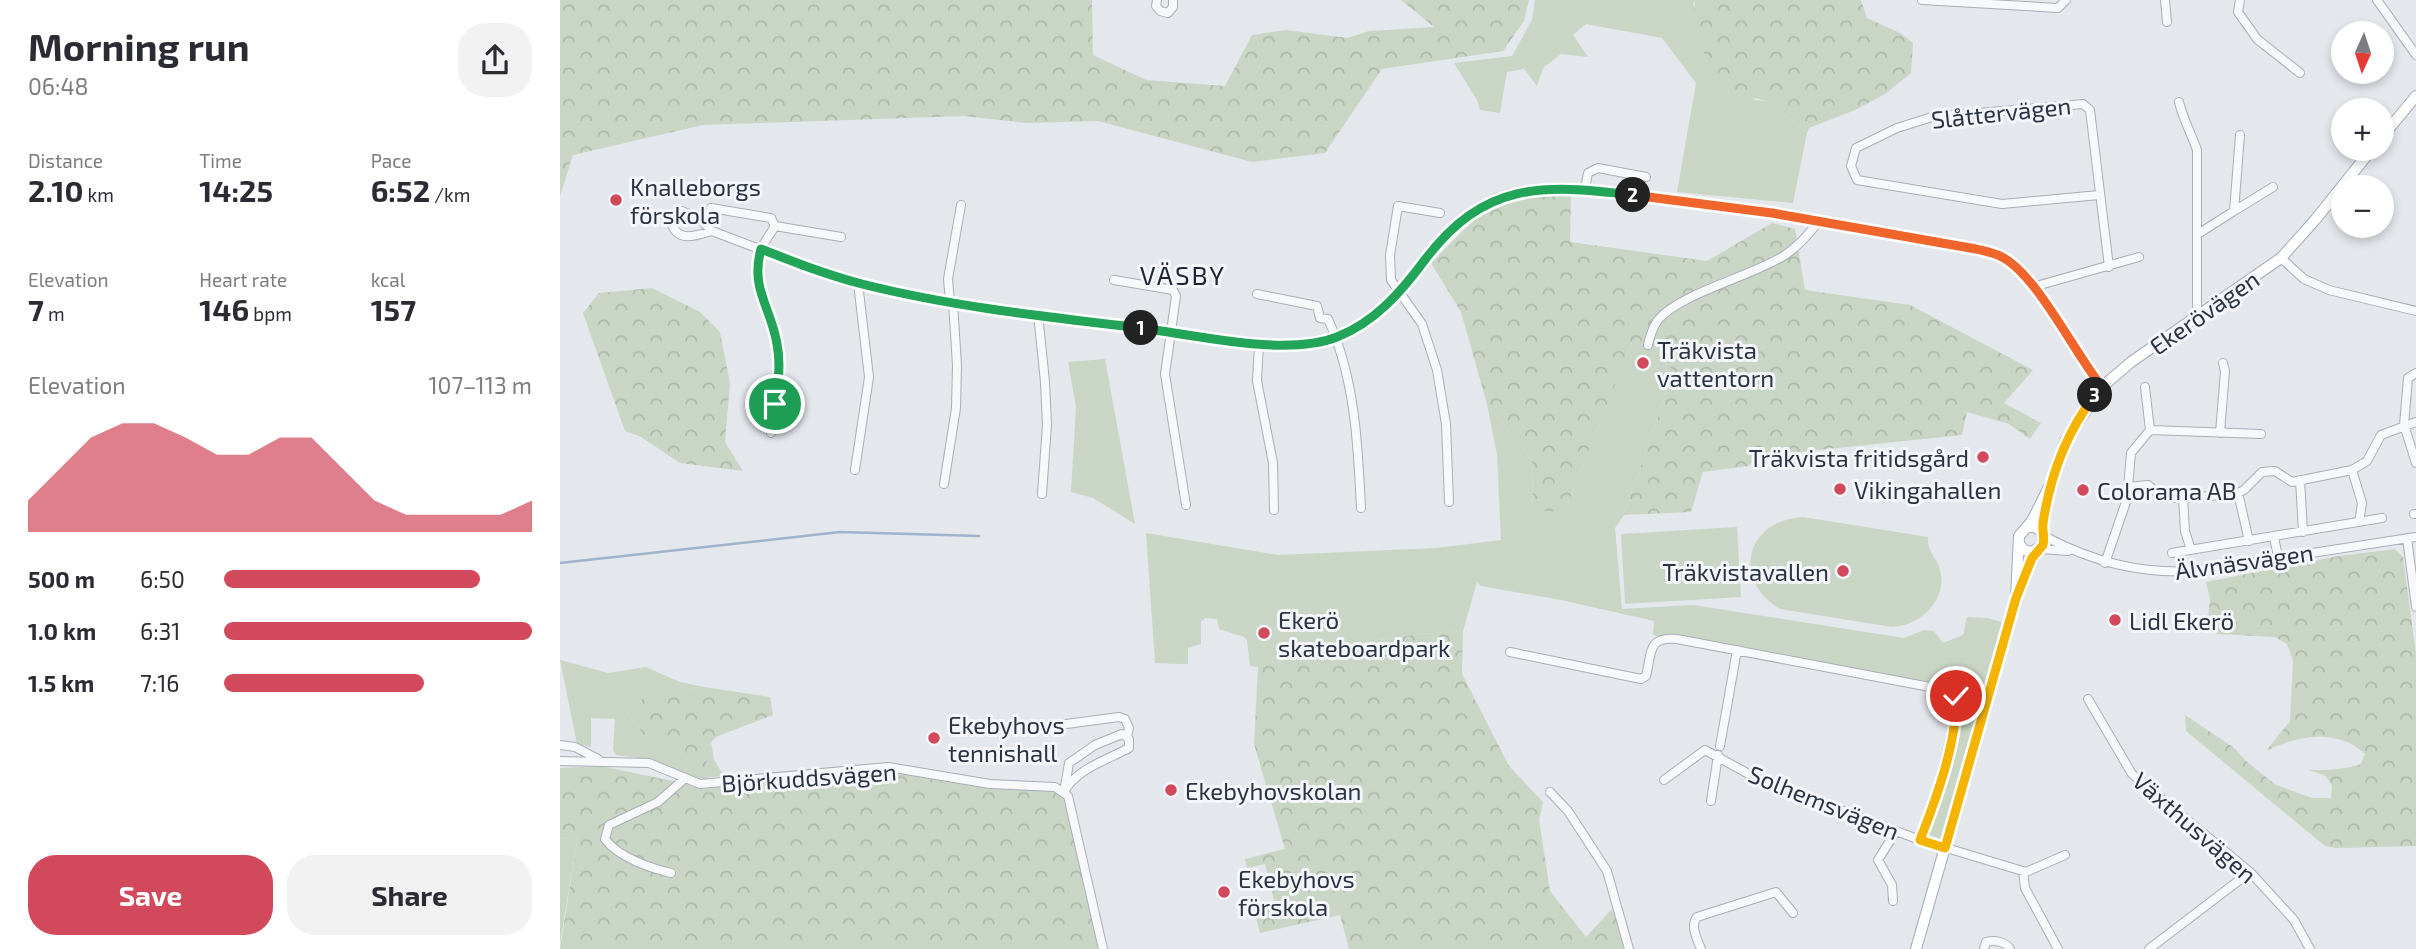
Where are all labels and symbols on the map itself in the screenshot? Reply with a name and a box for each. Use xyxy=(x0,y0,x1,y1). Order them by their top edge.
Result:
north arrow xyxy=(2331,21,2394,84)
street label: Slåttervägen xyxy=(1930,90,2072,134)
place label: Knalleborgs förskola xyxy=(630,172,761,229)
pin: 2 xyxy=(1616,178,1650,212)
marker: Knalleborgs förskola xyxy=(608,192,624,208)
district label: VÄSBY xyxy=(1140,259,1226,290)
street label: Ekerövägen xyxy=(2144,264,2264,360)
pin: 1 xyxy=(1124,310,1158,346)
place label: Träkvista vattentorn xyxy=(1657,335,1774,392)
marker: Träkvista vattentorn xyxy=(1635,355,1651,371)
pin xyxy=(745,374,805,434)
pin: 3 xyxy=(2078,378,2112,412)
place label: Träkvista fritidsgård xyxy=(1749,443,1969,472)
marker: Träkvista fritidsgård xyxy=(1975,449,1991,465)
place label: Vikingahallen xyxy=(1854,475,2001,504)
place label: Colorama AB xyxy=(2097,476,2237,505)
marker: Vikingahallen xyxy=(1832,481,1848,497)
marker: Colorama AB xyxy=(2075,482,2091,498)
street label: Älvnäsvägen xyxy=(2173,537,2315,585)
place label: Träkvistavallen xyxy=(1662,557,1829,586)
marker: Träkvistavallen xyxy=(1835,563,1851,579)
place label: Ekerö skateboardpark xyxy=(1278,605,1450,662)
place label: Lidl Ekerö xyxy=(2129,606,2234,635)
marker: Lidl Ekerö xyxy=(2107,612,2123,628)
marker: Ekerö skateboardpark xyxy=(1256,625,1272,641)
pin xyxy=(1926,666,1986,726)
place label: Ekebyhovs tennishall xyxy=(948,710,1065,767)
marker: Ekebyhovs tennishall xyxy=(926,730,942,746)
street label: Björkuddsvägen xyxy=(720,756,898,798)
street label: Solhemsvägen xyxy=(1744,759,1904,845)
street label: Växthusvägen xyxy=(2127,765,2263,889)
place label: Ekebyhovskolan xyxy=(1185,776,1362,805)
marker: Ekebyhovskolan xyxy=(1163,782,1179,798)
place label: Ekebyhovs förskola xyxy=(1238,864,1355,921)
marker: Ekebyhovs förskola xyxy=(1216,884,1232,900)

